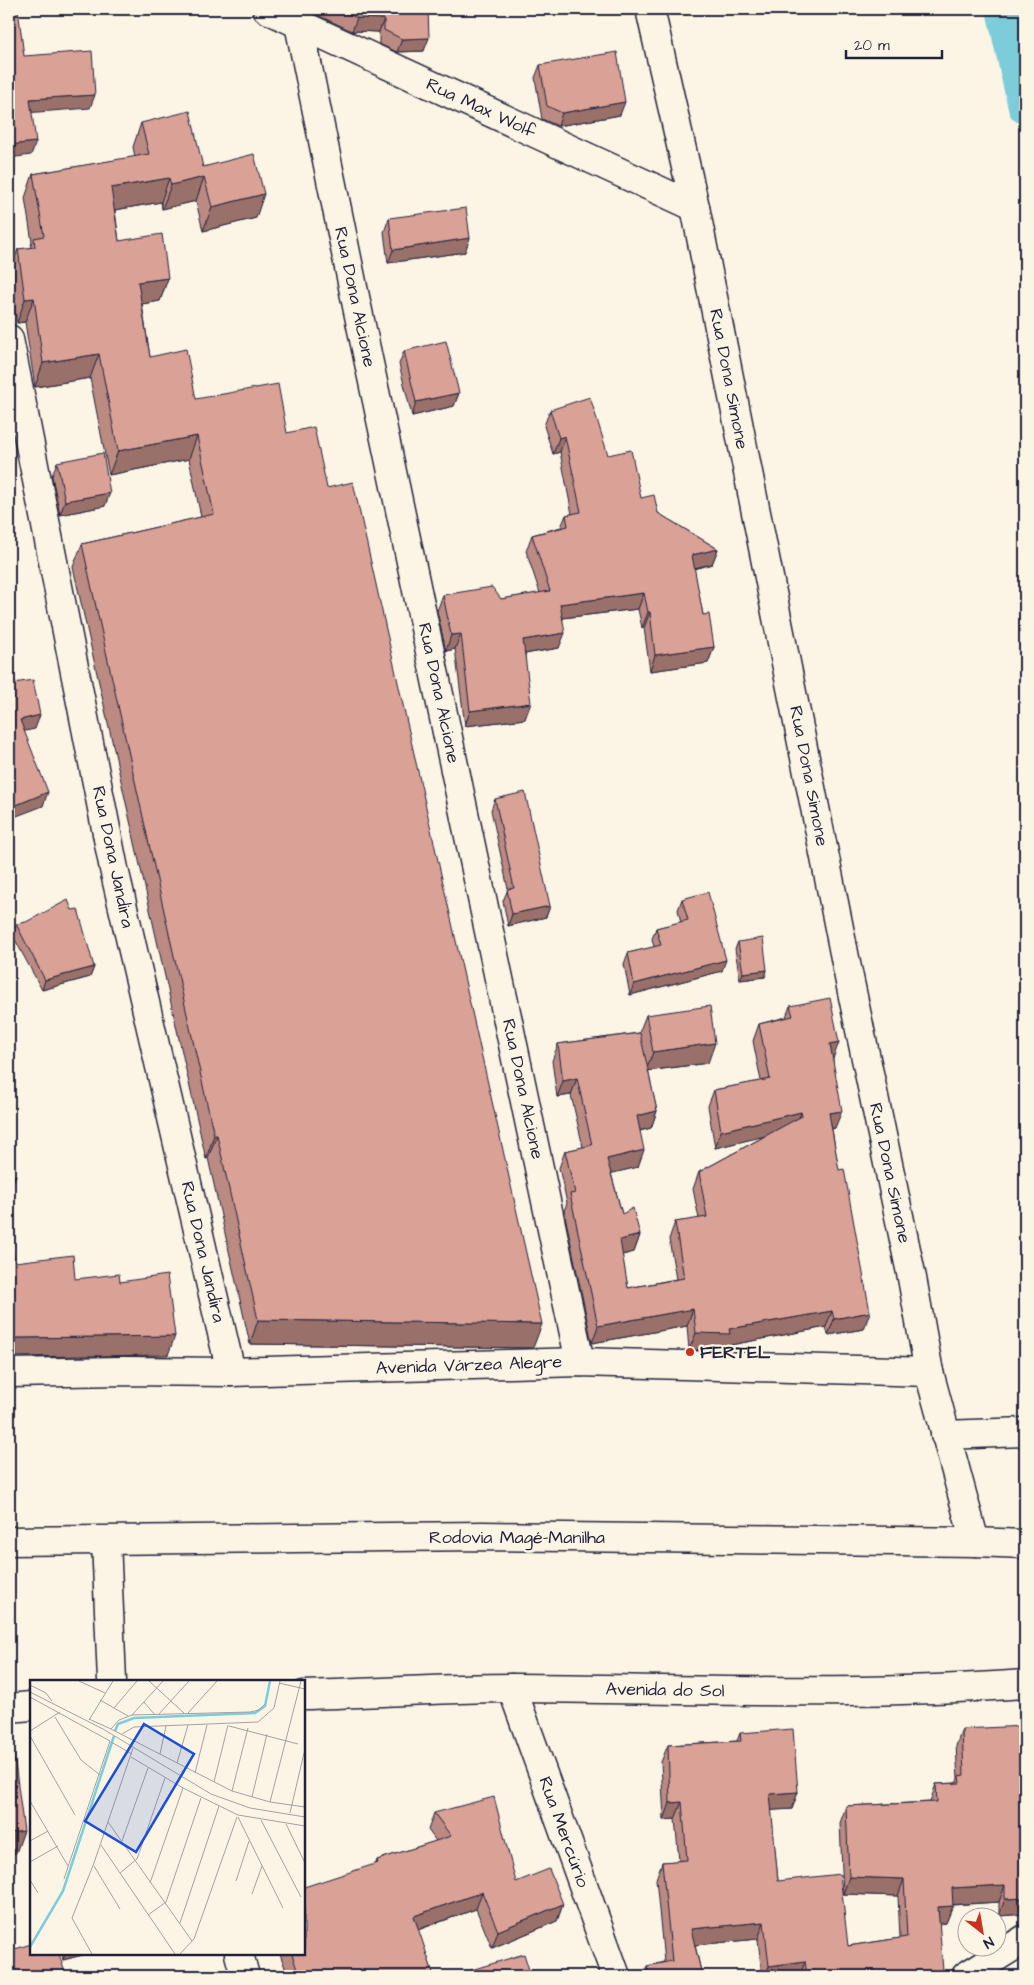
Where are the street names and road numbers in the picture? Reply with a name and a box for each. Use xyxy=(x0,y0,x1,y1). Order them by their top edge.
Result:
street label: Rua Max Wolf xyxy=(422,72,540,145)
street label: Rua Dona Alcione xyxy=(328,225,382,370)
street label: Rua Dona Simone xyxy=(703,307,755,452)
street label: Rua Dona Alcione xyxy=(412,621,466,766)
street label: Rua Dona Simone xyxy=(783,704,835,849)
street label: Rua Dona Jandira xyxy=(86,784,140,930)
street label: Rua Dona Alcione xyxy=(496,1017,550,1162)
street label: Rua Dona Simone xyxy=(863,1101,917,1246)
street label: Rua Dona Jandira xyxy=(175,1179,231,1325)
street label: Avenida Várzea Alegre xyxy=(375,1349,563,1382)
street label: Rodovia Magé-Manilha xyxy=(429,1525,605,1551)
street label: Avenida do Sol xyxy=(605,1676,725,1704)
street label: Rua Mercúrio xyxy=(532,1773,596,1891)

